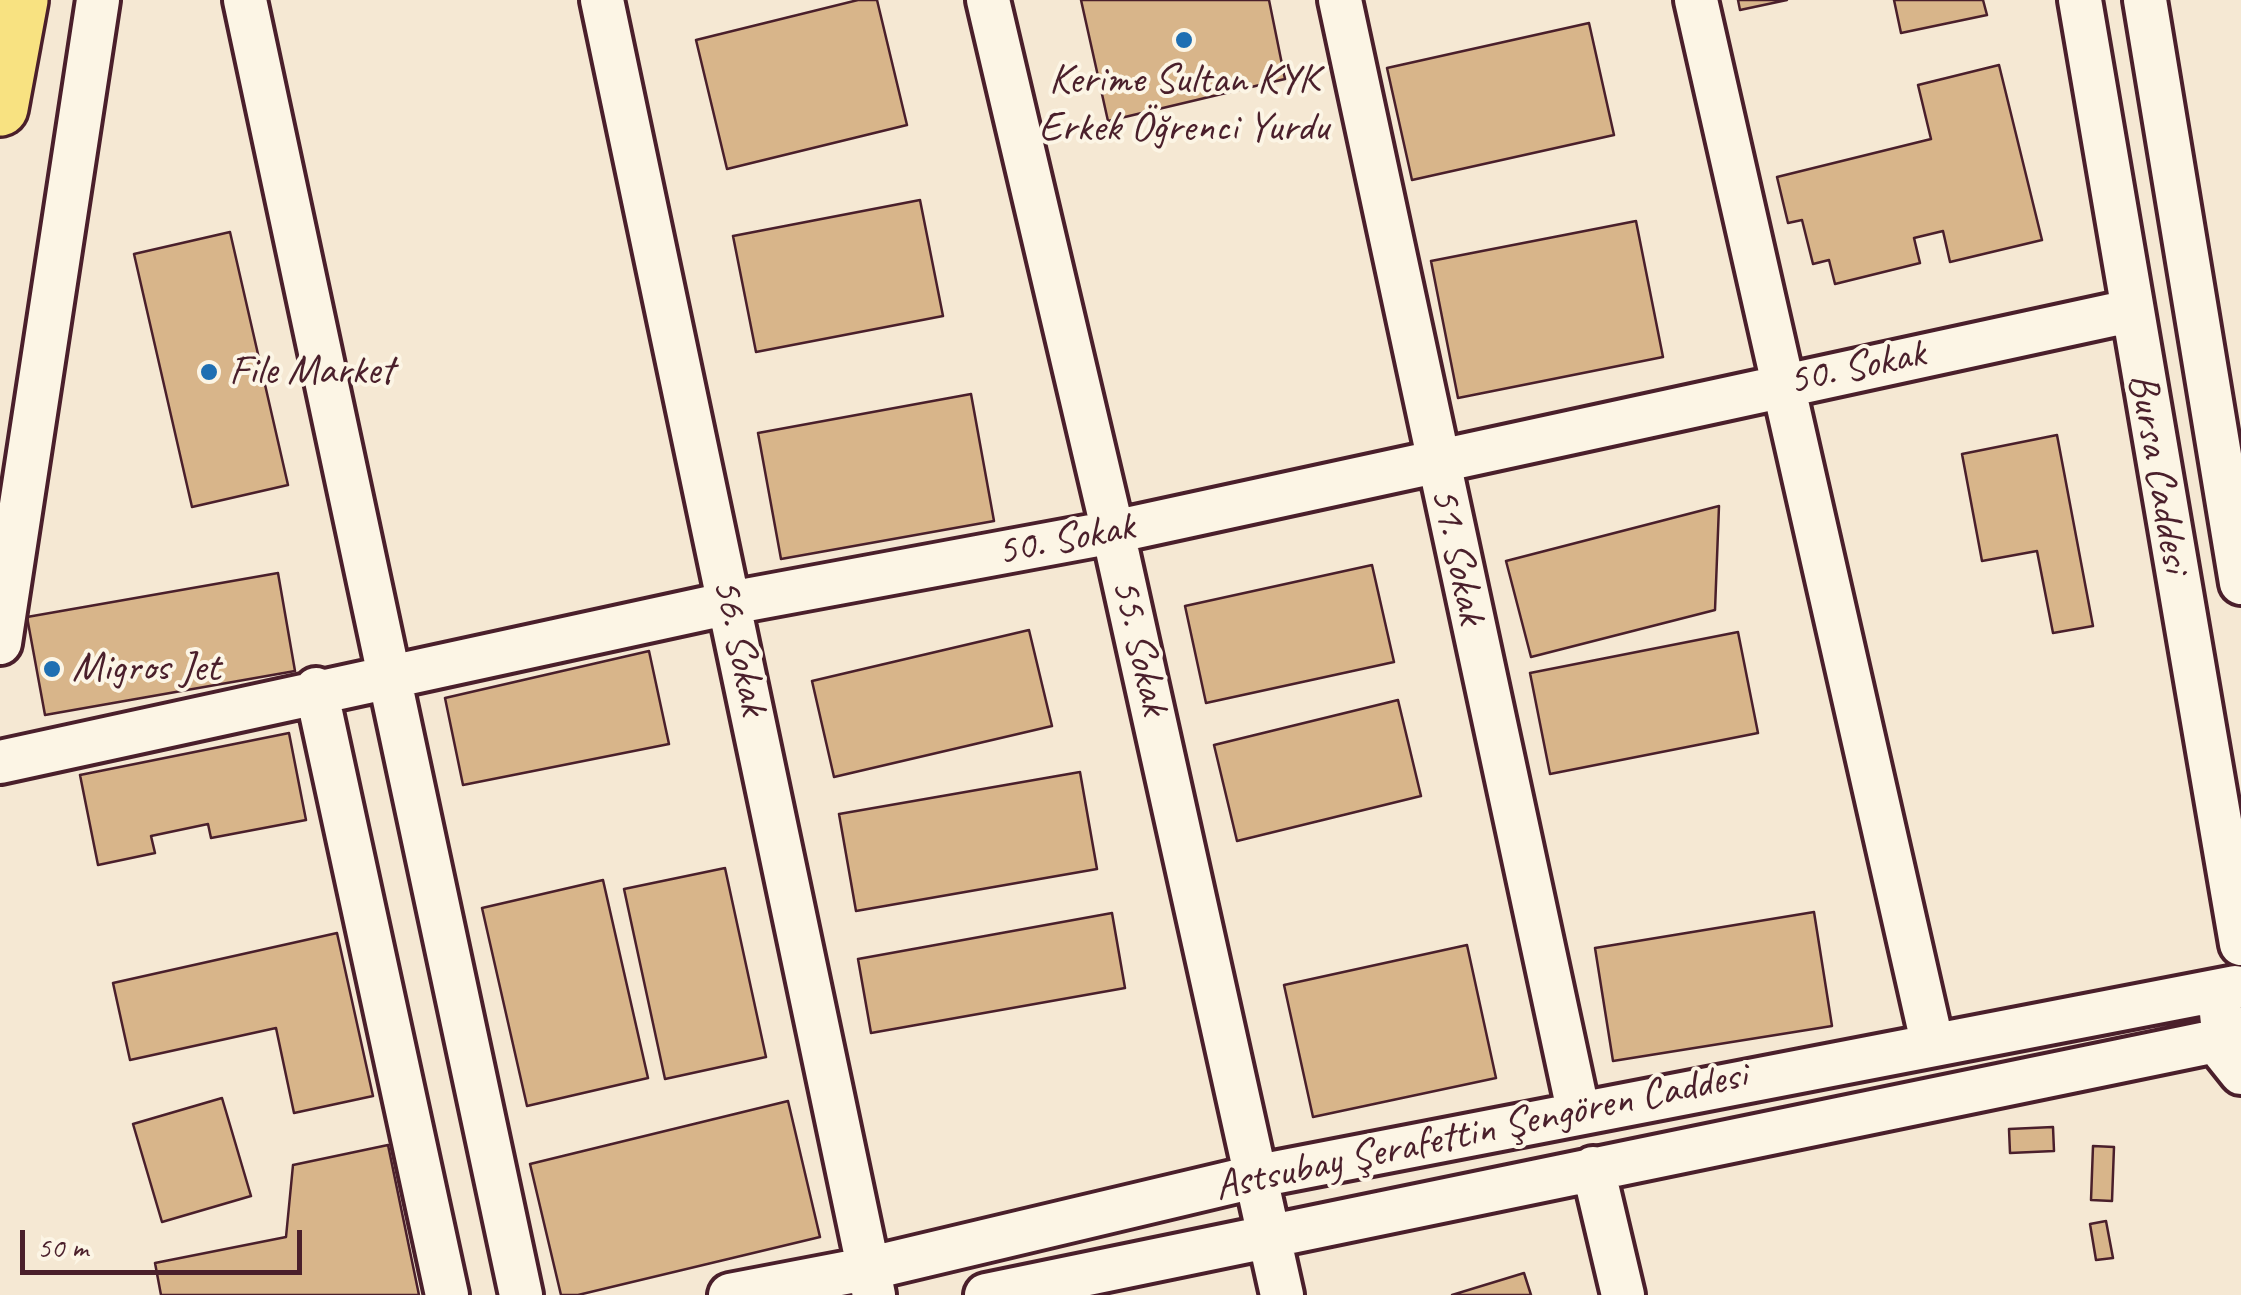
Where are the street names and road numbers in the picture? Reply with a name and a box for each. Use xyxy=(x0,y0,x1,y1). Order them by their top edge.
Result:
street label: 50. Sokak xyxy=(1784,329,1930,407)
street label: Bursa Caddesi xyxy=(2116,370,2200,576)
street label: 51. Sokak xyxy=(1418,483,1496,629)
street label: 50. Sokak xyxy=(993,502,1139,578)
street label: 56. Sokak xyxy=(700,574,778,720)
street label: 55. Sokak xyxy=(1099,574,1179,720)
street label: Astsubay Şerafettin Şengören Caddesi xyxy=(1211,1051,1751,1213)

